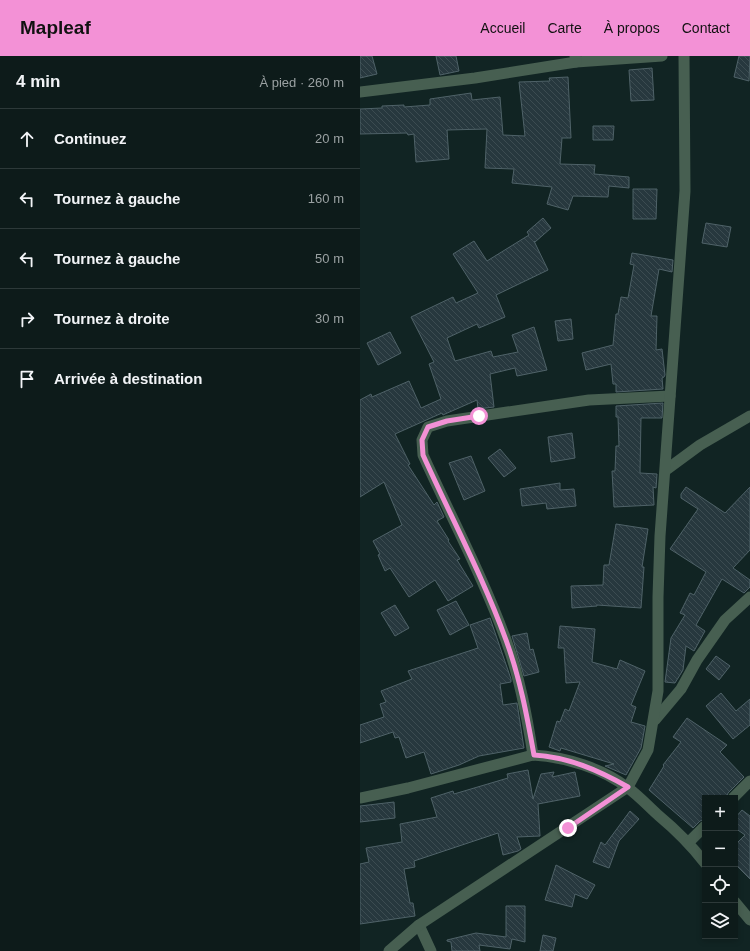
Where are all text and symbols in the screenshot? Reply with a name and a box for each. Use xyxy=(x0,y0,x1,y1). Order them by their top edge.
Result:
text: Mapleaf xyxy=(20,17,91,38)
text: Accueil xyxy=(480,20,525,36)
text: Carte xyxy=(547,20,582,36)
text: À propos xyxy=(604,20,660,36)
text: Contact xyxy=(682,20,730,36)
text: 4 min xyxy=(16,72,60,91)
text: À pied · 260 m xyxy=(259,75,344,90)
icon: ahead xyxy=(16,128,38,150)
text: Continuez xyxy=(54,130,127,147)
text: 20 m xyxy=(315,131,344,146)
icon: left xyxy=(16,188,38,210)
text: Tournez à gauche xyxy=(54,190,180,207)
text: 160 m xyxy=(308,191,344,206)
icon: left xyxy=(16,248,38,270)
text: Tournez à gauche xyxy=(54,250,180,267)
text: 50 m xyxy=(315,251,344,266)
icon: right xyxy=(16,308,38,330)
text: Tournez à droite xyxy=(54,310,170,327)
text: 30 m xyxy=(315,311,344,326)
icon: arrive xyxy=(16,368,38,390)
text: Arrivée à destination xyxy=(54,370,202,387)
route start xyxy=(470,407,488,425)
map controls xyxy=(702,795,738,939)
button: + xyxy=(702,795,738,831)
route end xyxy=(559,819,577,837)
button: − xyxy=(702,831,738,867)
button: locate xyxy=(702,867,738,903)
button: layers xyxy=(702,903,738,939)

